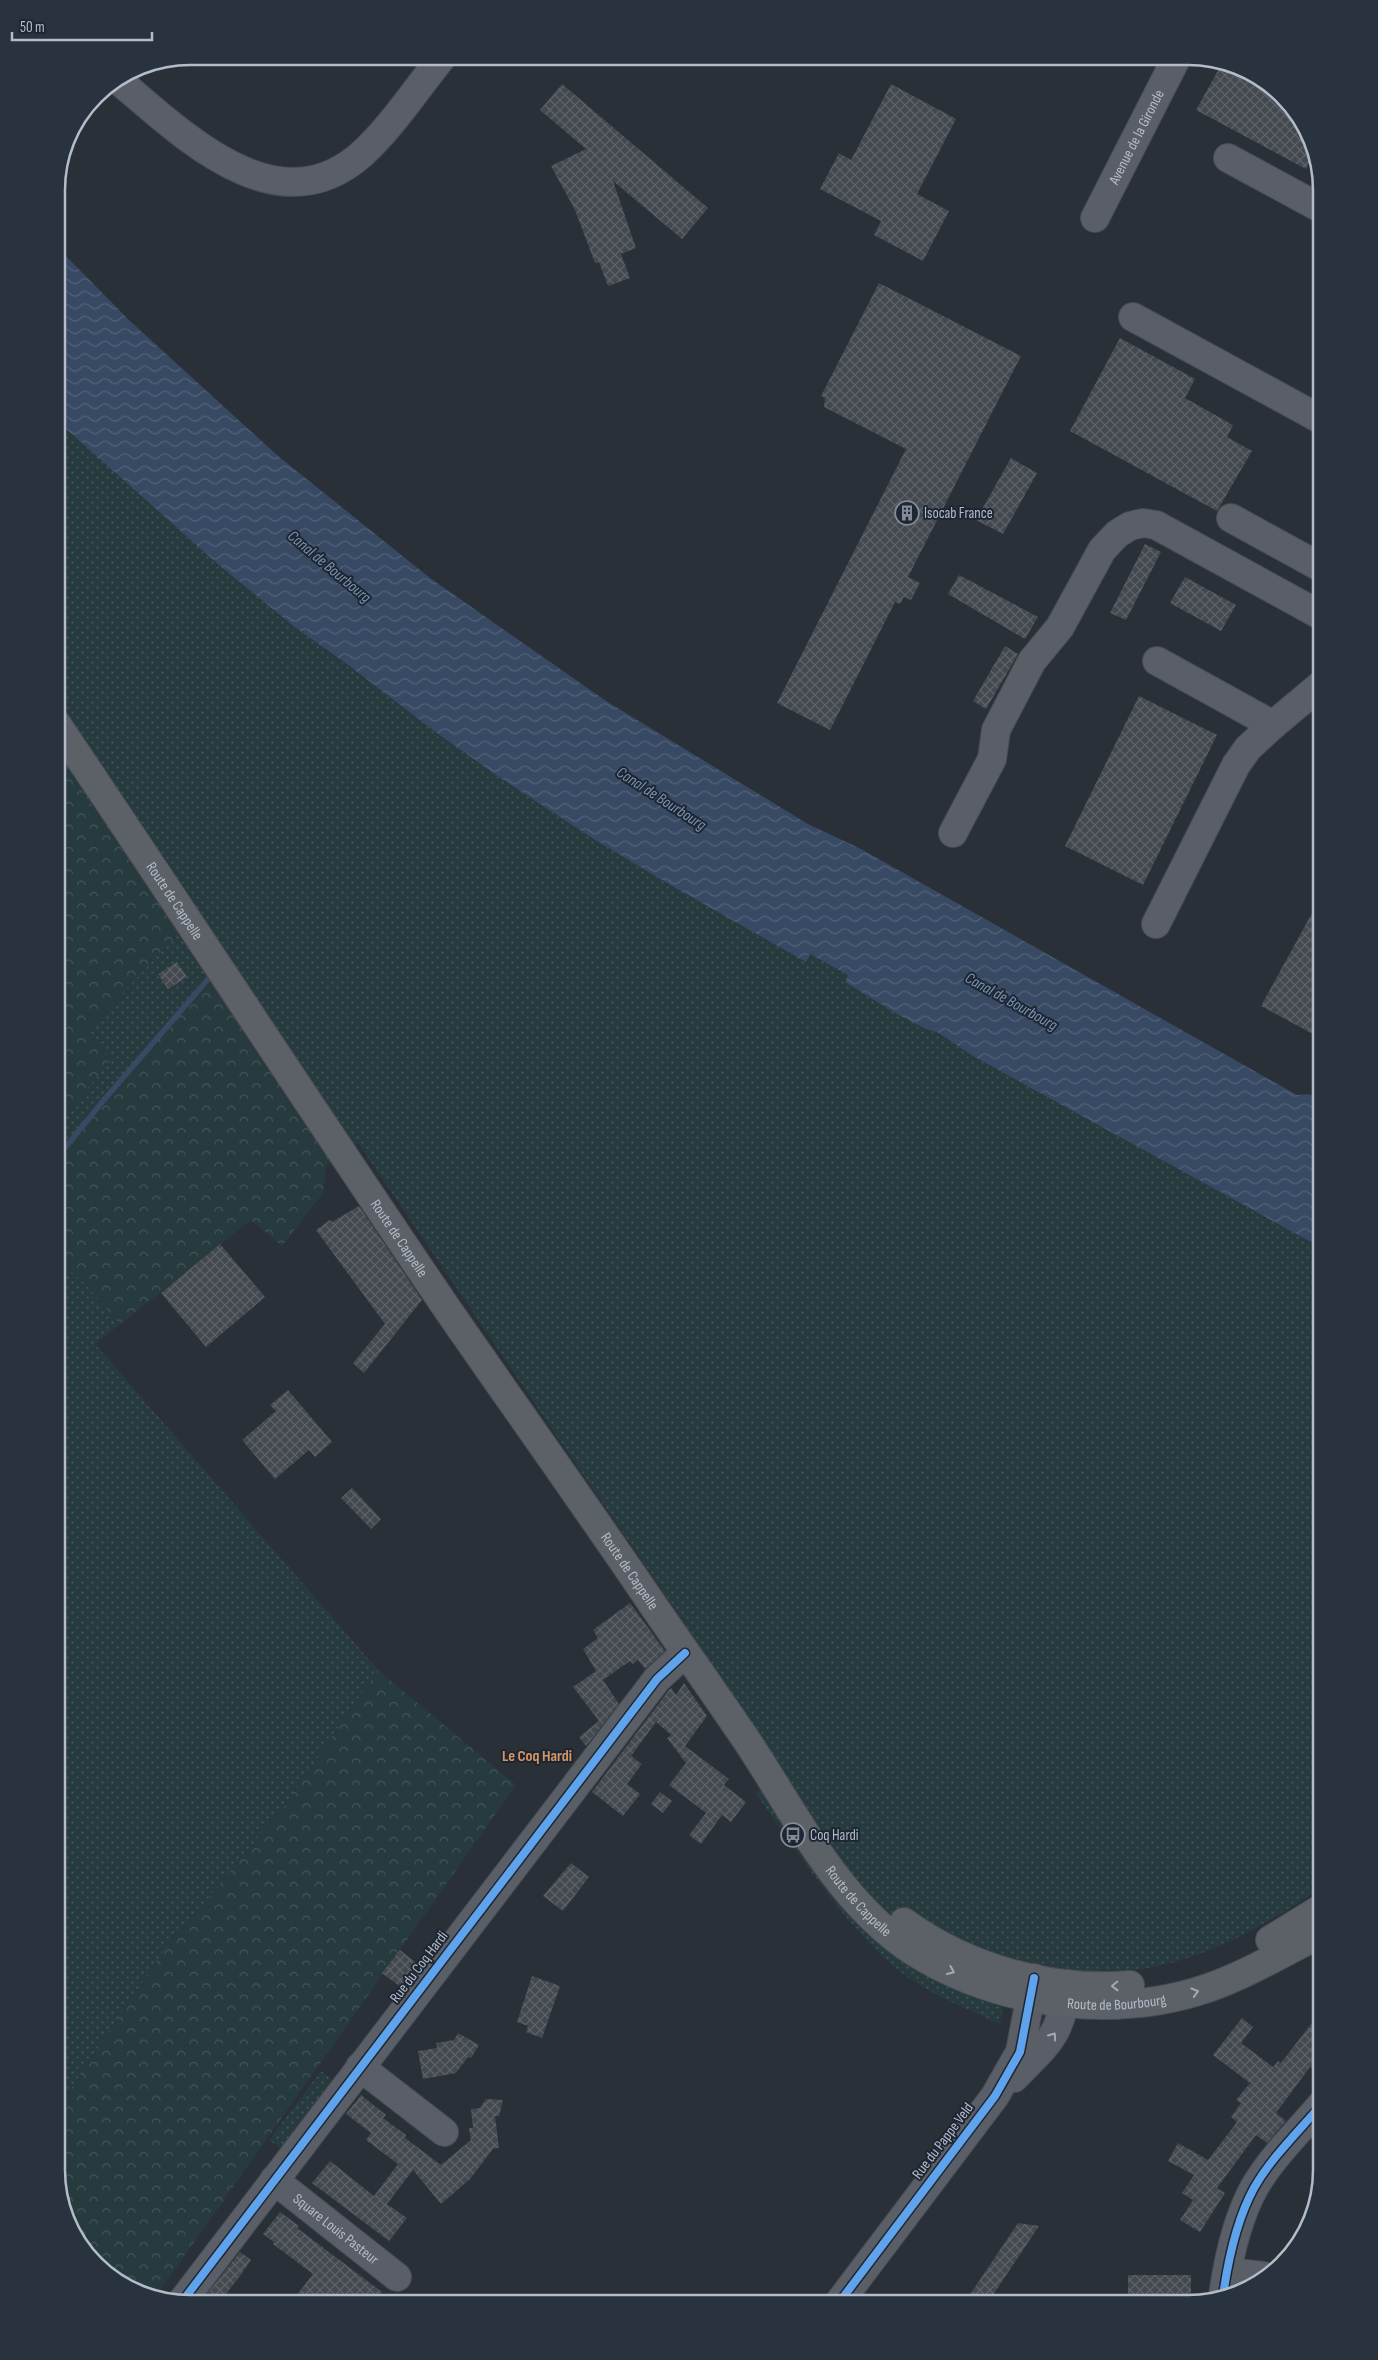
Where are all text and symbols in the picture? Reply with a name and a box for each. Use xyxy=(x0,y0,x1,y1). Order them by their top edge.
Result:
scale bar xyxy=(12,10,152,42)
text: 50 m xyxy=(20,18,45,37)
street label: Avenue de la Gironde xyxy=(1104,86,1168,188)
building icon: Isocab France xyxy=(894,500,920,526)
place label: Isocab France xyxy=(924,504,993,523)
water label: Canal de Bourbourg xyxy=(284,527,375,608)
water label: Canal de Bourbourg xyxy=(613,763,710,835)
street label: Route de Cappelle xyxy=(142,858,208,944)
water label: Canal de Bourbourg xyxy=(961,969,1061,1035)
street label: Route de Cappelle xyxy=(366,1196,432,1281)
street label: Route de Cappelle xyxy=(597,1529,663,1613)
district label: Le Coq Hardi xyxy=(502,1747,572,1766)
bus stop icon: Coq Hardi xyxy=(780,1822,806,1848)
place label: Coq Hardi xyxy=(810,1826,859,1845)
street label: Route de Cappelle xyxy=(821,1862,895,1941)
street label: Rue du Coq Hardi xyxy=(386,1927,452,2007)
one-way arrow xyxy=(947,1966,955,1976)
one-way arrow xyxy=(1111,1981,1118,1991)
one-way arrow xyxy=(1191,1987,1199,1997)
street label: Route de Bourbourg xyxy=(1066,1990,1167,2014)
one-way arrow xyxy=(1047,2032,1056,2042)
street label: Rue du Pappe Veld xyxy=(908,2099,978,2183)
street label: Square Louis Pasteur xyxy=(289,2189,383,2269)

